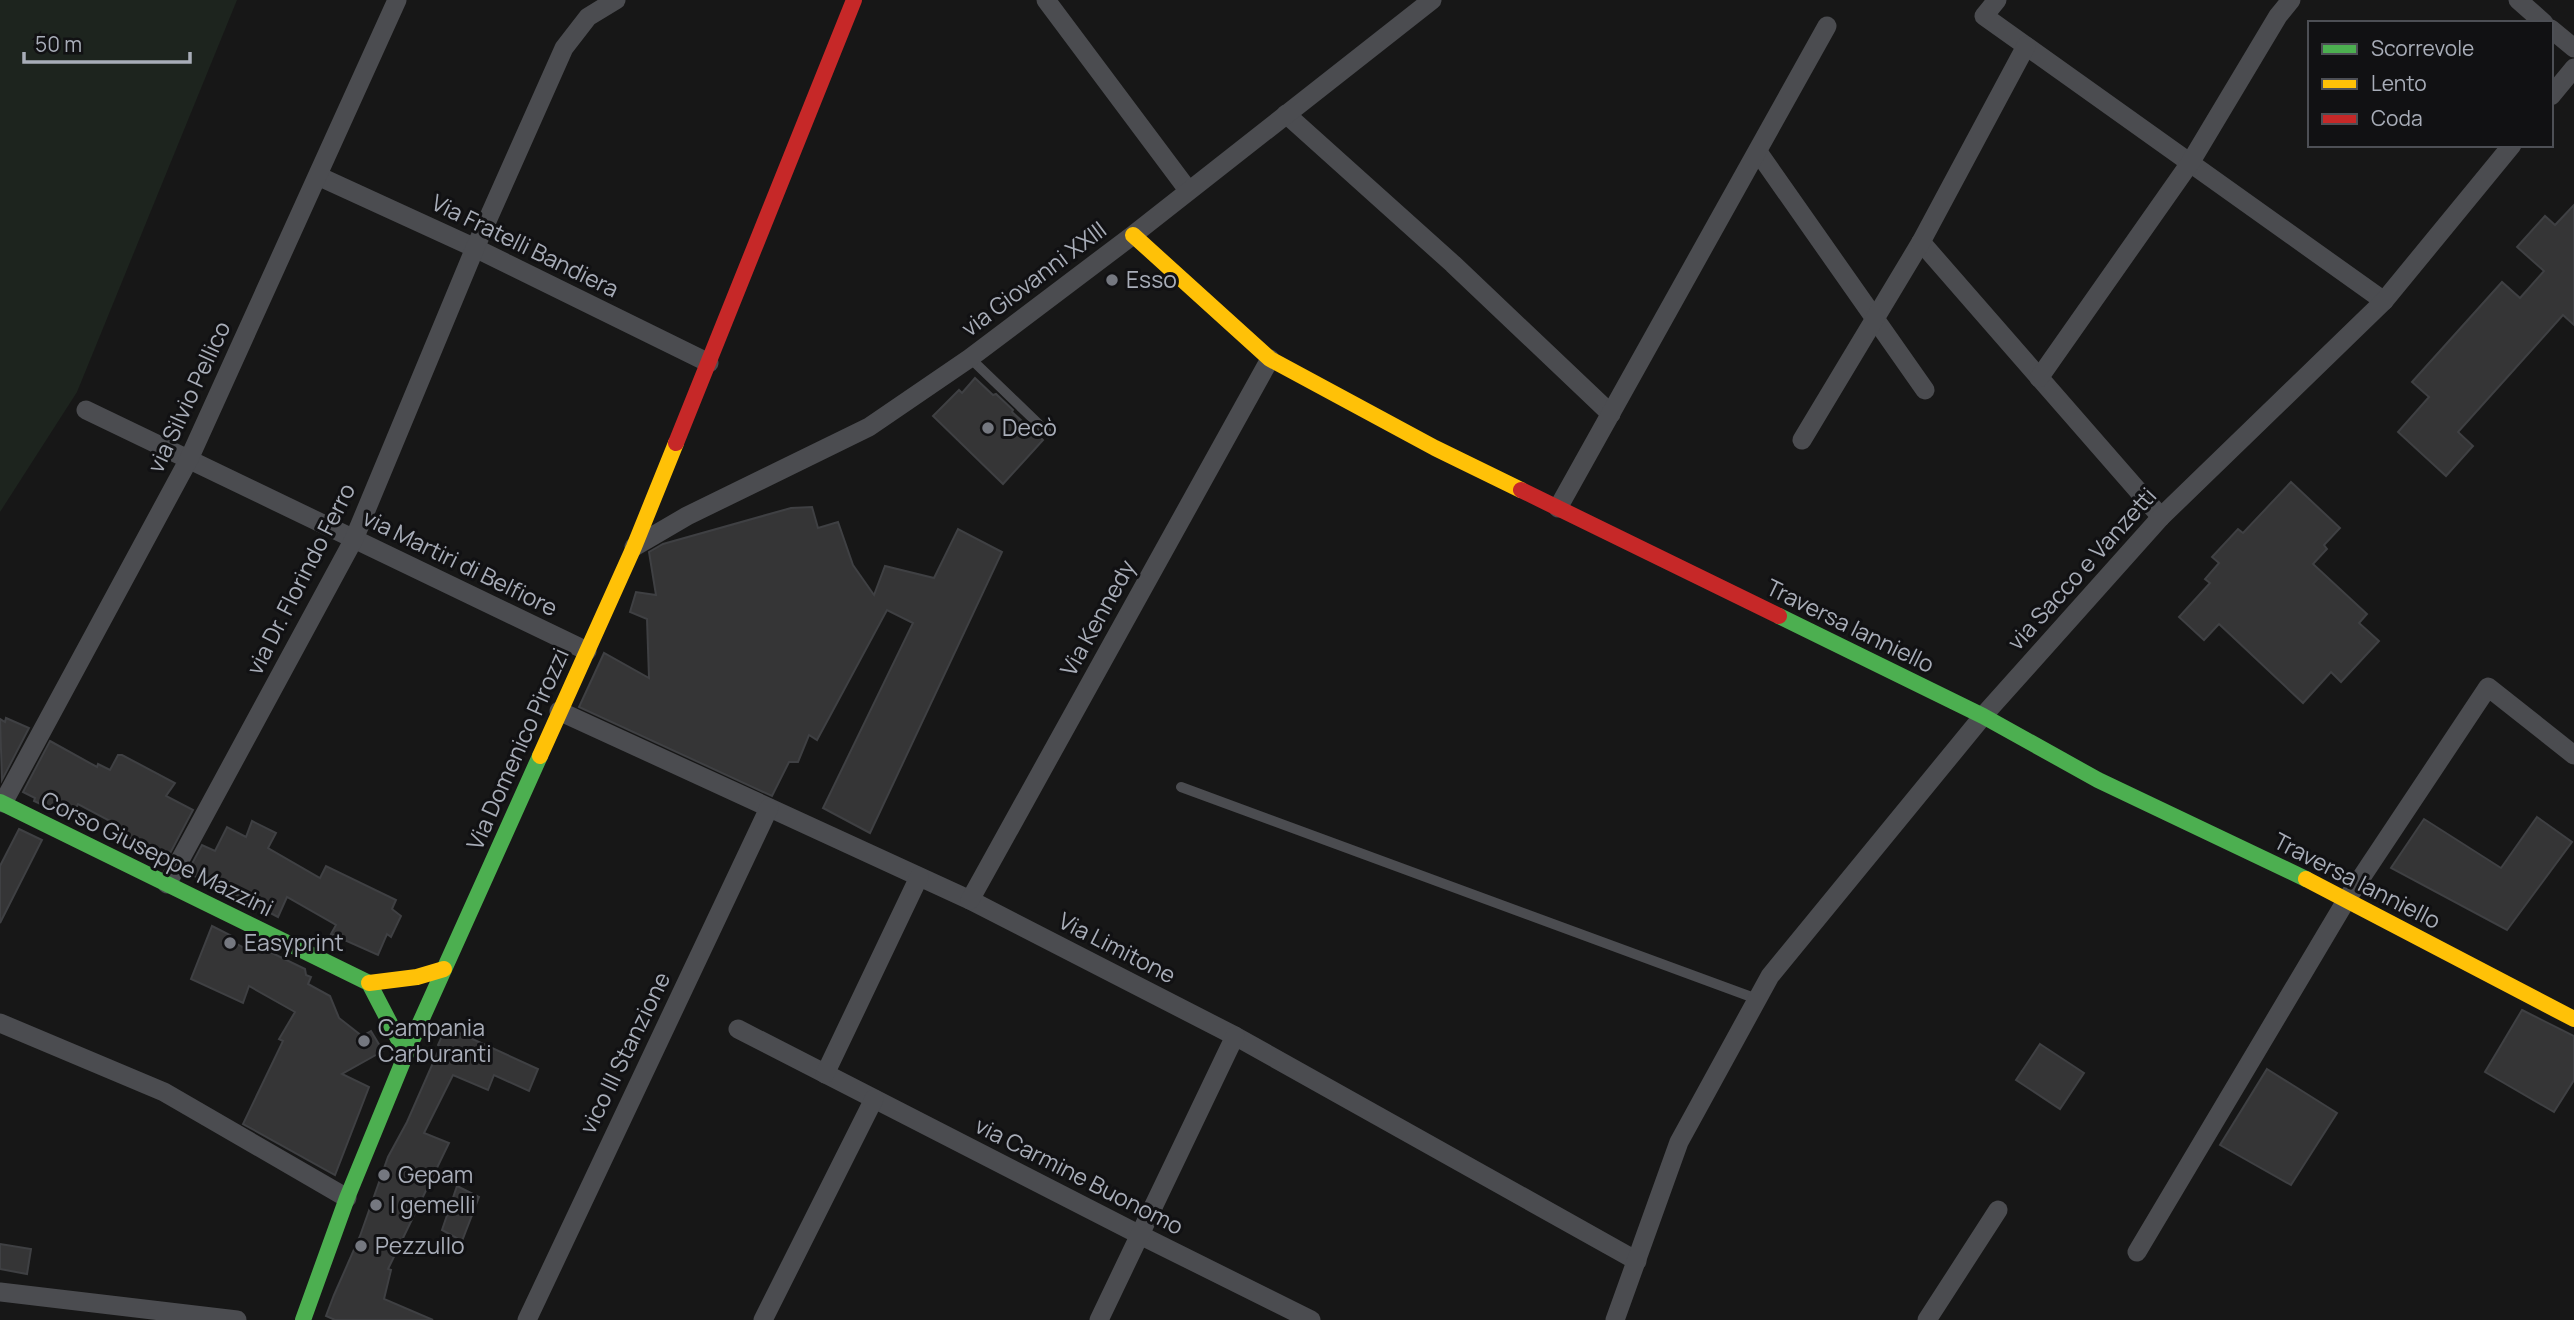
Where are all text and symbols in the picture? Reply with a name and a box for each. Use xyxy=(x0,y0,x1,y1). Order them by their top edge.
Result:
scale bar xyxy=(24,21,191,65)
legend xyxy=(2308,21,2553,147)
text: 50 m xyxy=(35,30,82,58)
text: Scorrevole xyxy=(2371,34,2474,62)
text: Lento xyxy=(2371,69,2427,97)
text: Coda xyxy=(2371,104,2423,132)
street label: Via Fratelli Bandiera xyxy=(426,186,624,304)
street label: via Giovanni XXIII xyxy=(954,213,1113,343)
place label: Esso xyxy=(1126,263,1177,295)
marker: Esso xyxy=(1104,272,1120,288)
street label: via Silvio Pellico xyxy=(139,316,237,478)
place label: Decò xyxy=(1002,411,1057,443)
marker: Decò xyxy=(980,420,996,436)
street label: via Dr. Florindo Ferro xyxy=(238,477,362,680)
street label: via Sacco e Vanzetti xyxy=(1999,480,2163,657)
street label: via Martiri di Belfiore xyxy=(358,501,563,623)
street label: Via Kennedy xyxy=(1052,554,1142,681)
street label: Traversa Ianniello xyxy=(1761,571,1940,680)
street label: Via Domenico Pirozzi xyxy=(458,643,576,854)
street label: Corso Giuseppe Mazzini xyxy=(36,783,279,923)
street label: Traversa Ianniello xyxy=(2269,824,2446,936)
street label: Via Limitone xyxy=(1053,904,1182,990)
place label: Easyprint xyxy=(244,926,344,958)
marker: Easyprint xyxy=(222,935,238,951)
street label: vico III Stanzione xyxy=(571,966,677,1139)
place label: Campania Carburanti xyxy=(378,1011,492,1069)
marker: Campania Carburanti xyxy=(356,1033,372,1049)
street label: via Carmine Buonomo xyxy=(970,1109,1189,1242)
place label: Gepam xyxy=(398,1158,473,1190)
marker: Gepam xyxy=(376,1167,392,1183)
place label: I gemelli xyxy=(390,1188,476,1220)
marker: I gemelli xyxy=(368,1197,384,1213)
place label: Pezzullo xyxy=(375,1229,465,1261)
marker: Pezzullo xyxy=(353,1238,369,1254)

